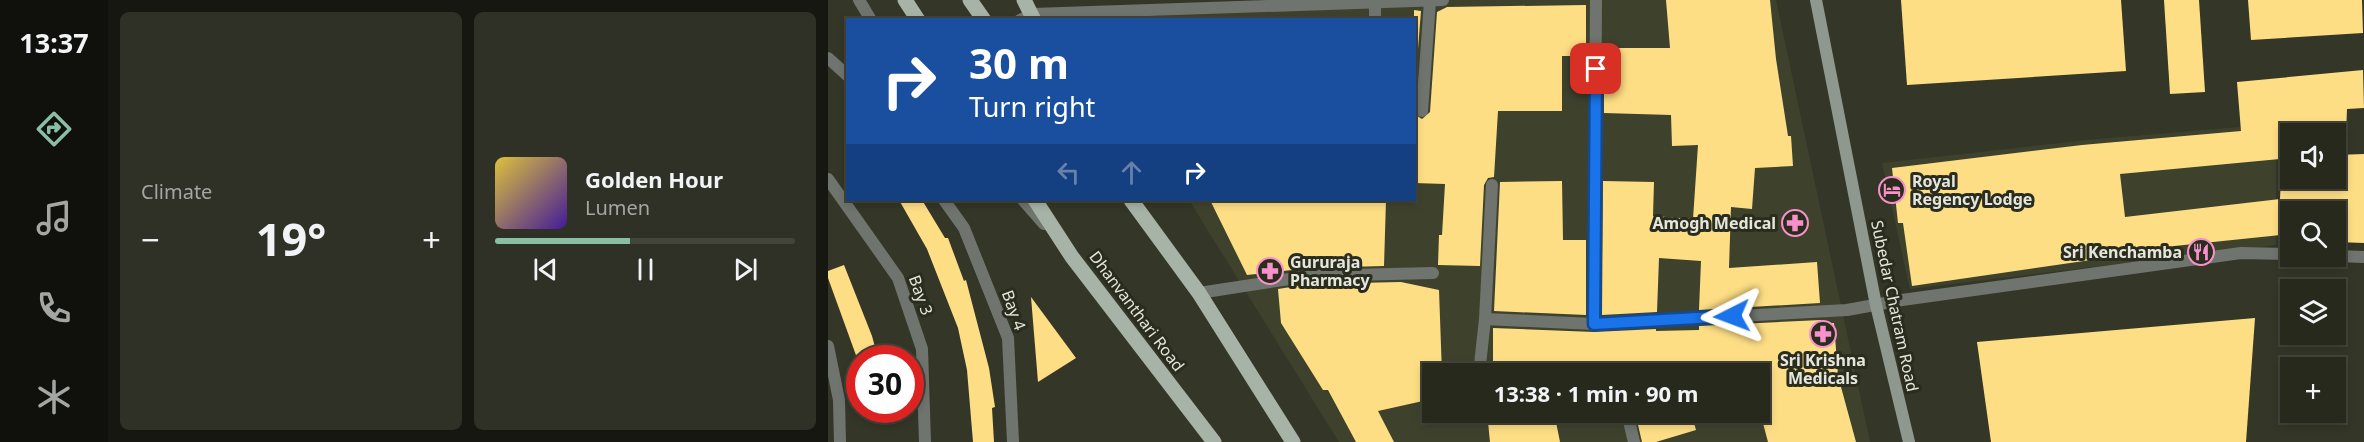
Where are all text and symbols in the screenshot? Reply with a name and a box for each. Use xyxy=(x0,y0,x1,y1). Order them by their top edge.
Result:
text: 13:37 xyxy=(19,24,89,61)
text: 30 m xyxy=(969,34,1069,91)
icon: right xyxy=(870,42,948,120)
pin xyxy=(1570,43,1621,94)
icon: arrive xyxy=(1579,52,1612,85)
text: Turn right xyxy=(969,88,1095,125)
icon: directions xyxy=(33,108,75,150)
map controls xyxy=(2280,123,2346,423)
button: sound xyxy=(2280,123,2346,189)
icon: left xyxy=(1052,156,1085,189)
icon: ahead xyxy=(1115,156,1148,189)
icon: right xyxy=(1178,156,1211,189)
text: Golden Hour xyxy=(585,164,723,194)
place label: Royal Regency Lodge xyxy=(1912,170,2032,210)
hotel icon: Royal Regency Lodge xyxy=(1877,175,1907,205)
text: Climate xyxy=(141,178,212,205)
text: Lumen xyxy=(585,194,650,221)
icon: music xyxy=(33,197,75,239)
button: search xyxy=(2280,201,2346,267)
text: 19° xyxy=(256,208,326,269)
pharmacy icon: Amogh Medical xyxy=(1780,208,1810,238)
place label: Amogh Medical xyxy=(1653,212,1776,234)
text: − xyxy=(141,217,160,262)
text: + xyxy=(422,217,441,262)
street label: Subedar Chatram Road xyxy=(1866,218,1924,394)
restaurant icon: Sri Kenchamba xyxy=(2186,237,2216,267)
place label: Sri Kenchamba xyxy=(2063,241,2182,263)
street label: Dhanvanthari Road xyxy=(1084,246,1190,376)
place label: Gururaja Pharmacy xyxy=(1290,251,1371,291)
icon: previous xyxy=(529,253,562,286)
icon: pause xyxy=(629,253,662,286)
icon: next xyxy=(729,253,762,286)
pharmacy icon: Gururaja Pharmacy xyxy=(1255,256,1285,286)
street label: Bay 3 xyxy=(904,272,938,318)
button: layers xyxy=(2280,279,2346,345)
position arrow xyxy=(1700,284,1764,348)
icon: phone xyxy=(33,287,75,329)
street label: Bay 4 xyxy=(997,287,1031,333)
pharmacy icon: Sri Krishna Medicals xyxy=(1808,319,1838,349)
speed limit sign: 30 xyxy=(846,345,924,423)
place label: Sri Krishna Medicals xyxy=(1780,349,1866,389)
button: + xyxy=(2280,357,2346,423)
icon: climate xyxy=(33,376,75,418)
text: 13:38 · 1 min · 90 m xyxy=(1494,378,1698,408)

